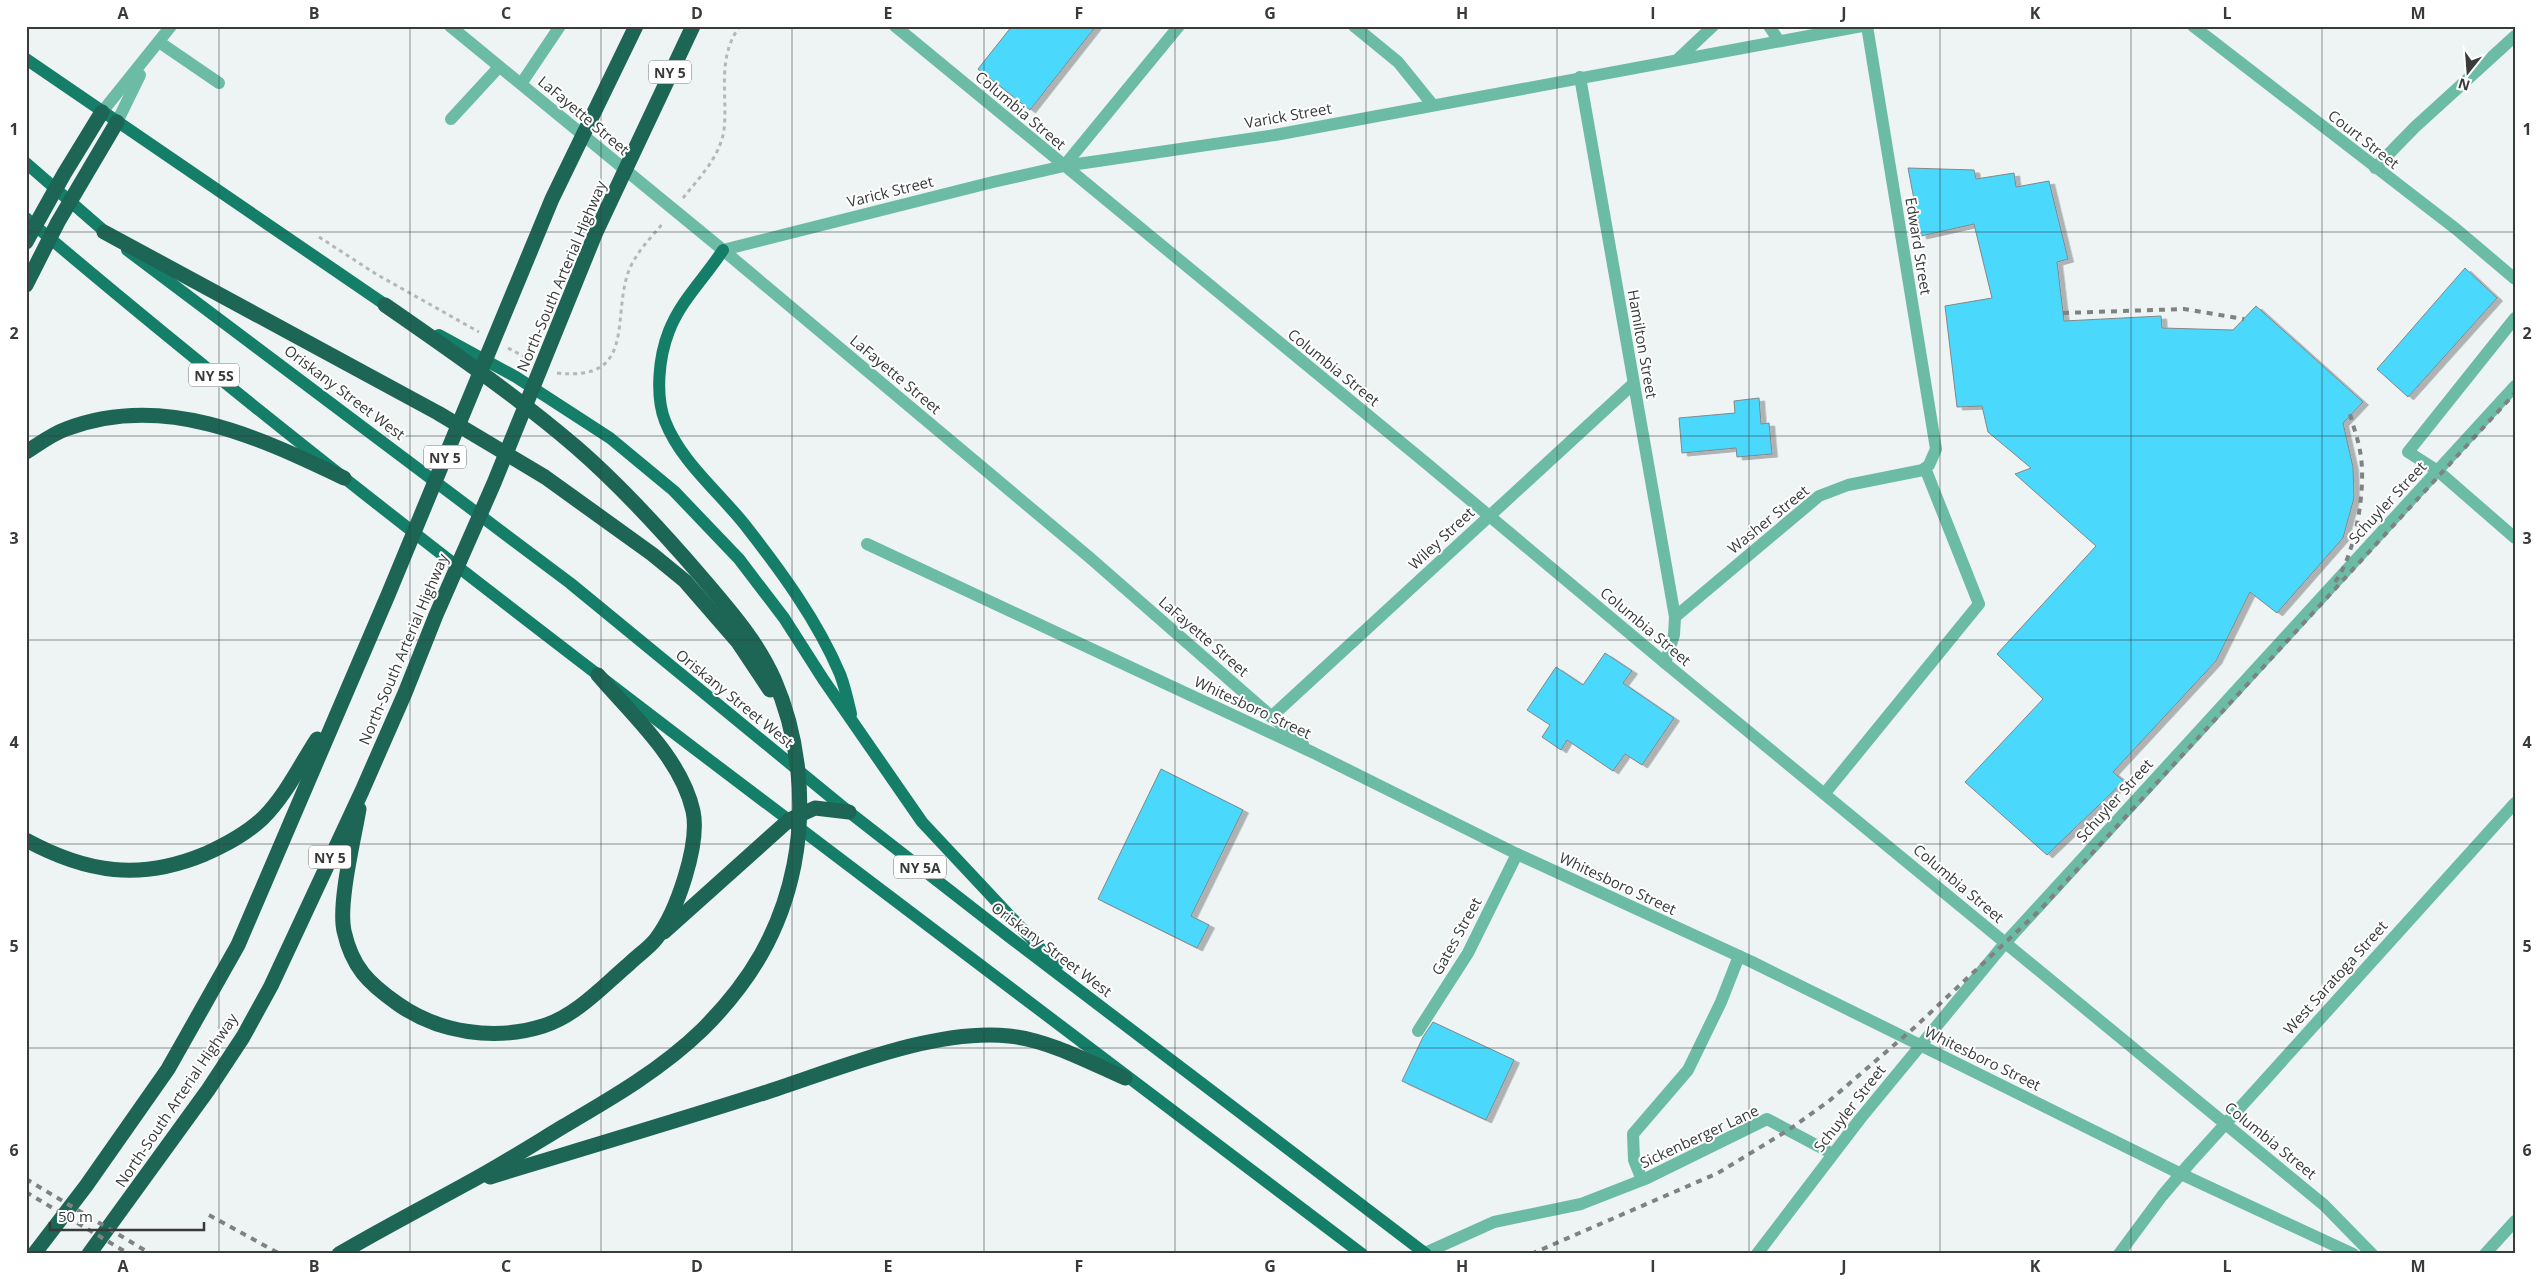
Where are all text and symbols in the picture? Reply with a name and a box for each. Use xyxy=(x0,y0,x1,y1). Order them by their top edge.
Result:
text: A xyxy=(117,2,129,24)
text: B xyxy=(309,2,319,24)
text: C xyxy=(501,2,511,24)
text: D xyxy=(691,2,703,24)
text: E xyxy=(884,2,893,24)
text: F xyxy=(1075,2,1083,24)
text: G xyxy=(1264,2,1276,24)
text: H xyxy=(1456,2,1468,24)
text: I xyxy=(1650,2,1656,24)
text: J xyxy=(1839,2,1847,24)
text: K xyxy=(2030,2,2041,24)
text: L xyxy=(2222,2,2232,24)
text: M xyxy=(2410,2,2426,24)
north arrow xyxy=(2444,48,2494,98)
road number: NY 5 xyxy=(649,61,691,84)
street label: Columbia Street xyxy=(972,66,1070,154)
street label: LaFayette Street xyxy=(534,71,634,159)
text: N xyxy=(2456,74,2472,96)
street label: Varick Street xyxy=(1243,98,1333,132)
street label: Court Street xyxy=(2324,105,2404,173)
text: 1 xyxy=(9,118,19,140)
text: 1 xyxy=(2522,118,2532,140)
street label: Varick Street xyxy=(845,171,935,211)
street label: North-South Arterial Highway xyxy=(512,177,611,375)
street label: Edward Street xyxy=(1901,196,1937,296)
street label: Hamilton Street xyxy=(1624,288,1662,400)
text: 2 xyxy=(9,322,19,344)
text: 2 xyxy=(2522,322,2532,344)
street label: Columbia Street xyxy=(1284,324,1384,410)
street label: LaFayette Street xyxy=(846,330,946,418)
street label: Oriskany Street West xyxy=(281,340,409,444)
road number: NY 5S xyxy=(189,364,239,386)
road number: NY 5 xyxy=(424,446,466,468)
street label: Schuyler Street xyxy=(2344,457,2430,547)
street label: Washer Street xyxy=(1723,480,1813,558)
street label: Wiley Street xyxy=(1404,502,1478,574)
text: 3 xyxy=(9,527,19,549)
text: 3 xyxy=(2522,527,2532,549)
street label: North-South Arterial Highway xyxy=(354,550,453,748)
street label: Columbia Street xyxy=(1597,582,1695,670)
street label: LaFayette Street xyxy=(1155,591,1253,681)
street label: Oriskany Street West xyxy=(672,644,798,752)
street label: Whitesboro Street xyxy=(1191,671,1315,743)
text: 4 xyxy=(9,731,19,753)
text: 4 xyxy=(2522,731,2532,753)
street label: Schuyler Street xyxy=(2071,754,2157,846)
street label: Columbia Street xyxy=(1910,839,2008,927)
road number: NY 5 xyxy=(309,846,351,869)
street label: Whitesboro Street xyxy=(1556,847,1680,919)
road number: NY 5A xyxy=(894,856,946,879)
street label: Gates Street xyxy=(1426,894,1486,978)
street label: Oriskany Street West xyxy=(988,897,1116,1001)
street label: West Saratoga Street xyxy=(2279,916,2391,1038)
text: 5 xyxy=(9,935,19,957)
text: 5 xyxy=(2522,935,2532,957)
street label: North-South Arterial Highway xyxy=(110,1009,242,1191)
street label: Whitesboro Street xyxy=(1922,1021,2044,1095)
street label: Schuyler Street xyxy=(1809,1060,1889,1156)
street label: Columbia Street xyxy=(2221,1097,2321,1183)
street label: Sickenberger Lane xyxy=(1636,1100,1762,1172)
text: 6 xyxy=(9,1139,19,1161)
text: 6 xyxy=(2522,1139,2532,1161)
scale bar xyxy=(50,1200,204,1232)
text: 50 m xyxy=(58,1206,93,1226)
text: A xyxy=(117,1255,129,1277)
text: B xyxy=(309,1255,319,1277)
text: C xyxy=(501,1255,511,1277)
text: D xyxy=(691,1255,703,1277)
text: E xyxy=(884,1255,893,1277)
text: F xyxy=(1075,1255,1083,1277)
text: G xyxy=(1264,1255,1276,1277)
text: H xyxy=(1456,1255,1468,1277)
text: I xyxy=(1650,1255,1656,1277)
text: J xyxy=(1839,1255,1847,1277)
text: K xyxy=(2030,1255,2041,1277)
text: L xyxy=(2222,1255,2232,1277)
text: M xyxy=(2410,1255,2426,1277)

